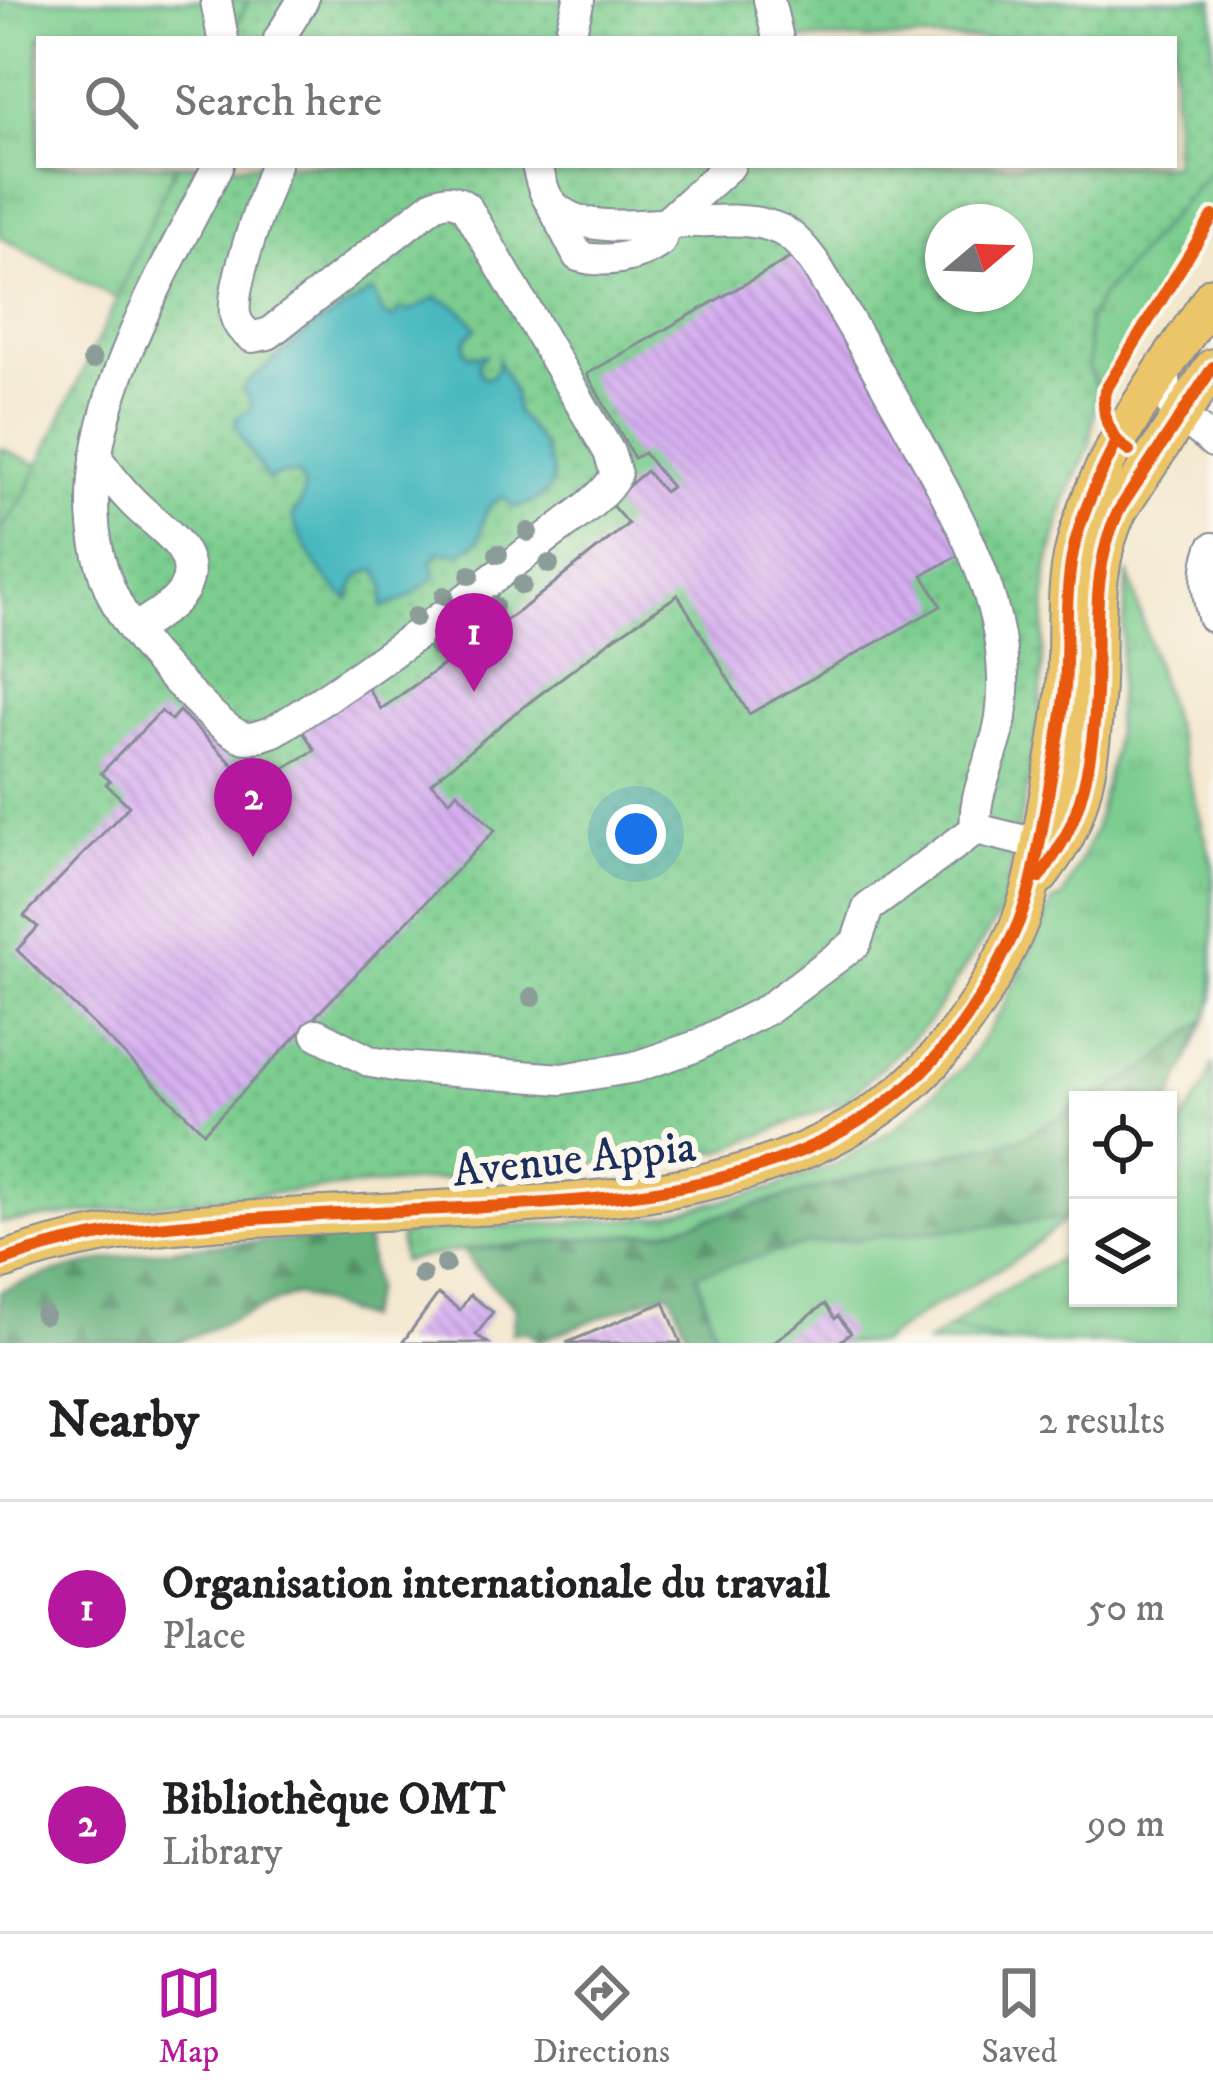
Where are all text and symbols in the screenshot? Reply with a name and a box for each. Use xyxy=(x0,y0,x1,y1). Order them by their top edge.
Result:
search box xyxy=(36,36,1177,168)
icon: search xyxy=(78,69,144,135)
text: Search here xyxy=(174,74,382,130)
north arrow xyxy=(925,204,1033,312)
pin: 1 xyxy=(435,593,513,692)
pin: 2 xyxy=(214,758,292,857)
your location xyxy=(606,804,666,864)
map controls xyxy=(1069,1091,1177,1307)
button: locate xyxy=(1069,1091,1177,1199)
street label: Avenue Appia xyxy=(450,1119,699,1201)
button: layers xyxy=(1069,1199,1177,1307)
text: Nearby xyxy=(48,1389,199,1453)
text: 2 results xyxy=(1038,1397,1165,1446)
text: Organisation internationale du travail xyxy=(162,1556,829,1612)
text: 1 xyxy=(80,1584,94,1633)
text: 50 m xyxy=(1087,1584,1165,1633)
text: Place xyxy=(162,1612,246,1661)
text: Bibliothèque OMT xyxy=(162,1772,505,1828)
text: 2 xyxy=(77,1800,97,1849)
text: 90 m xyxy=(1087,1800,1165,1849)
text: Library xyxy=(162,1828,282,1877)
tab: Map xyxy=(156,1960,222,2073)
tab: Directions xyxy=(533,1960,670,2073)
tab: Saved xyxy=(981,1960,1057,2073)

